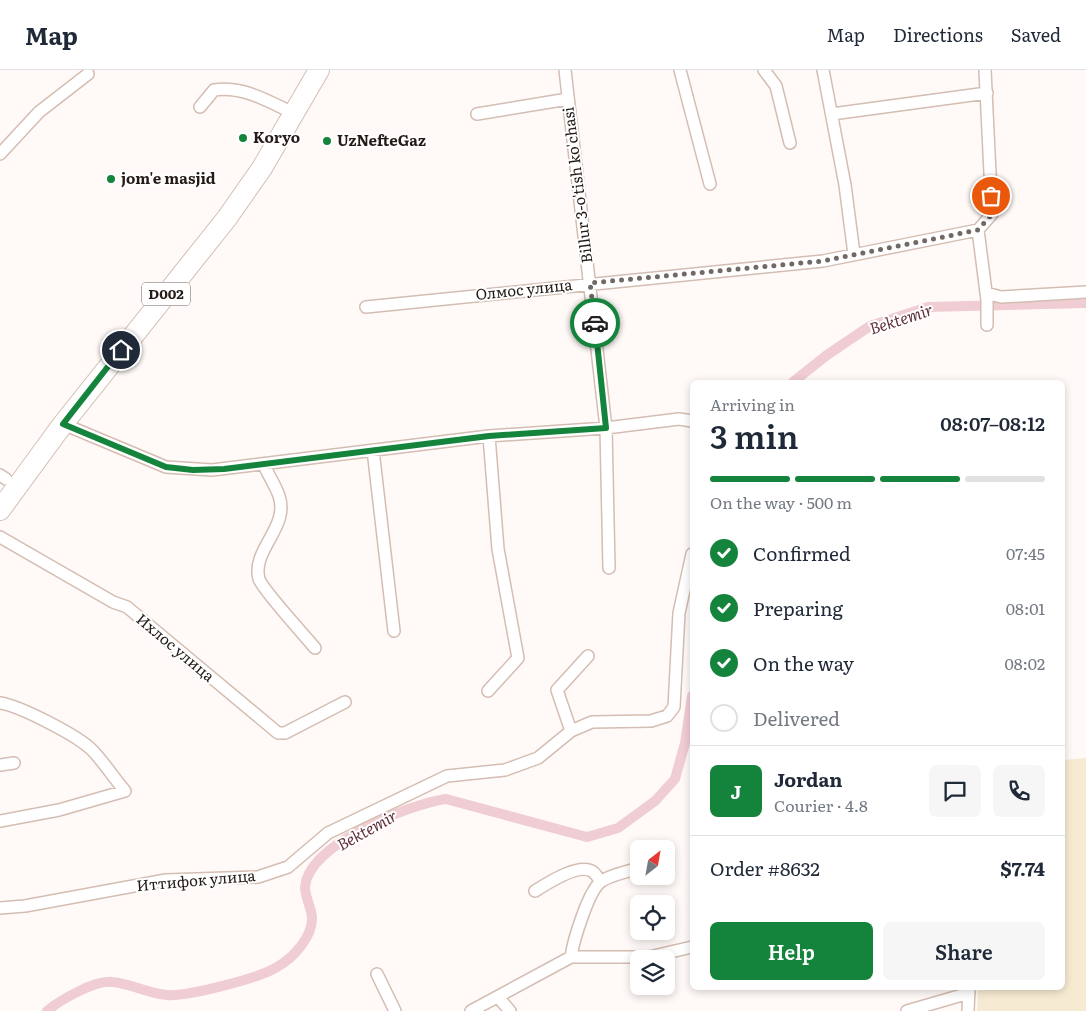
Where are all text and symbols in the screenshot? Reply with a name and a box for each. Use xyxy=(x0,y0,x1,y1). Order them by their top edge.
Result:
text: Map xyxy=(25,17,78,52)
text: Map xyxy=(827,21,865,48)
text: Directions xyxy=(893,21,983,48)
text: Saved xyxy=(1011,21,1061,48)
street label: Billur 3-o'tish ko'chasi xyxy=(556,106,598,265)
place label: Koryo xyxy=(253,125,300,148)
place label: UzNefteGaz xyxy=(337,128,426,151)
marker: Koryo xyxy=(237,132,249,144)
marker: UzNefteGaz xyxy=(321,135,333,147)
place label: jom'e masjid xyxy=(121,166,216,189)
marker: jom'e masjid xyxy=(105,173,117,185)
pin xyxy=(970,175,1012,217)
icon: bag xyxy=(977,182,1005,210)
street label: Олмос улица xyxy=(474,272,574,305)
road number: D002 xyxy=(142,282,190,305)
water label: Bektemir xyxy=(866,296,936,340)
courier xyxy=(570,298,620,348)
icon: car xyxy=(581,309,609,337)
pin xyxy=(100,329,142,371)
icon: home xyxy=(107,336,135,364)
text: Arriving in xyxy=(710,392,795,416)
text: 08:07–08:12 xyxy=(940,409,1045,437)
text: 3 min xyxy=(710,411,799,459)
text: On the way · 500 m xyxy=(710,490,852,514)
icon: check xyxy=(710,539,738,567)
text: Confirmed xyxy=(753,539,851,567)
text: 07:45 xyxy=(1006,541,1045,565)
icon: check xyxy=(710,594,738,622)
text: Preparing xyxy=(753,594,843,622)
text: 08:01 xyxy=(1006,596,1045,620)
street label: Ихлос улица xyxy=(132,607,221,687)
icon: check xyxy=(710,649,738,677)
text: On the way xyxy=(753,649,854,677)
text: 08:02 xyxy=(1004,651,1045,675)
text: Delivered xyxy=(753,704,840,732)
text: Jordan xyxy=(774,765,843,793)
button: chat xyxy=(929,765,981,817)
button: phone xyxy=(993,765,1045,817)
text: J xyxy=(731,777,741,805)
text: Courier · 4.8 xyxy=(774,793,868,817)
water label: Bektemir xyxy=(332,803,401,856)
north arrow xyxy=(630,840,675,885)
map controls xyxy=(630,840,675,995)
text: Order #8632 xyxy=(710,854,820,882)
text: $7.74 xyxy=(1000,854,1045,882)
street label: Иттифок улица xyxy=(135,863,257,896)
button: locate xyxy=(630,895,675,940)
button: Help xyxy=(710,922,873,980)
button: Share xyxy=(883,922,1045,980)
button: layers xyxy=(630,950,675,995)

